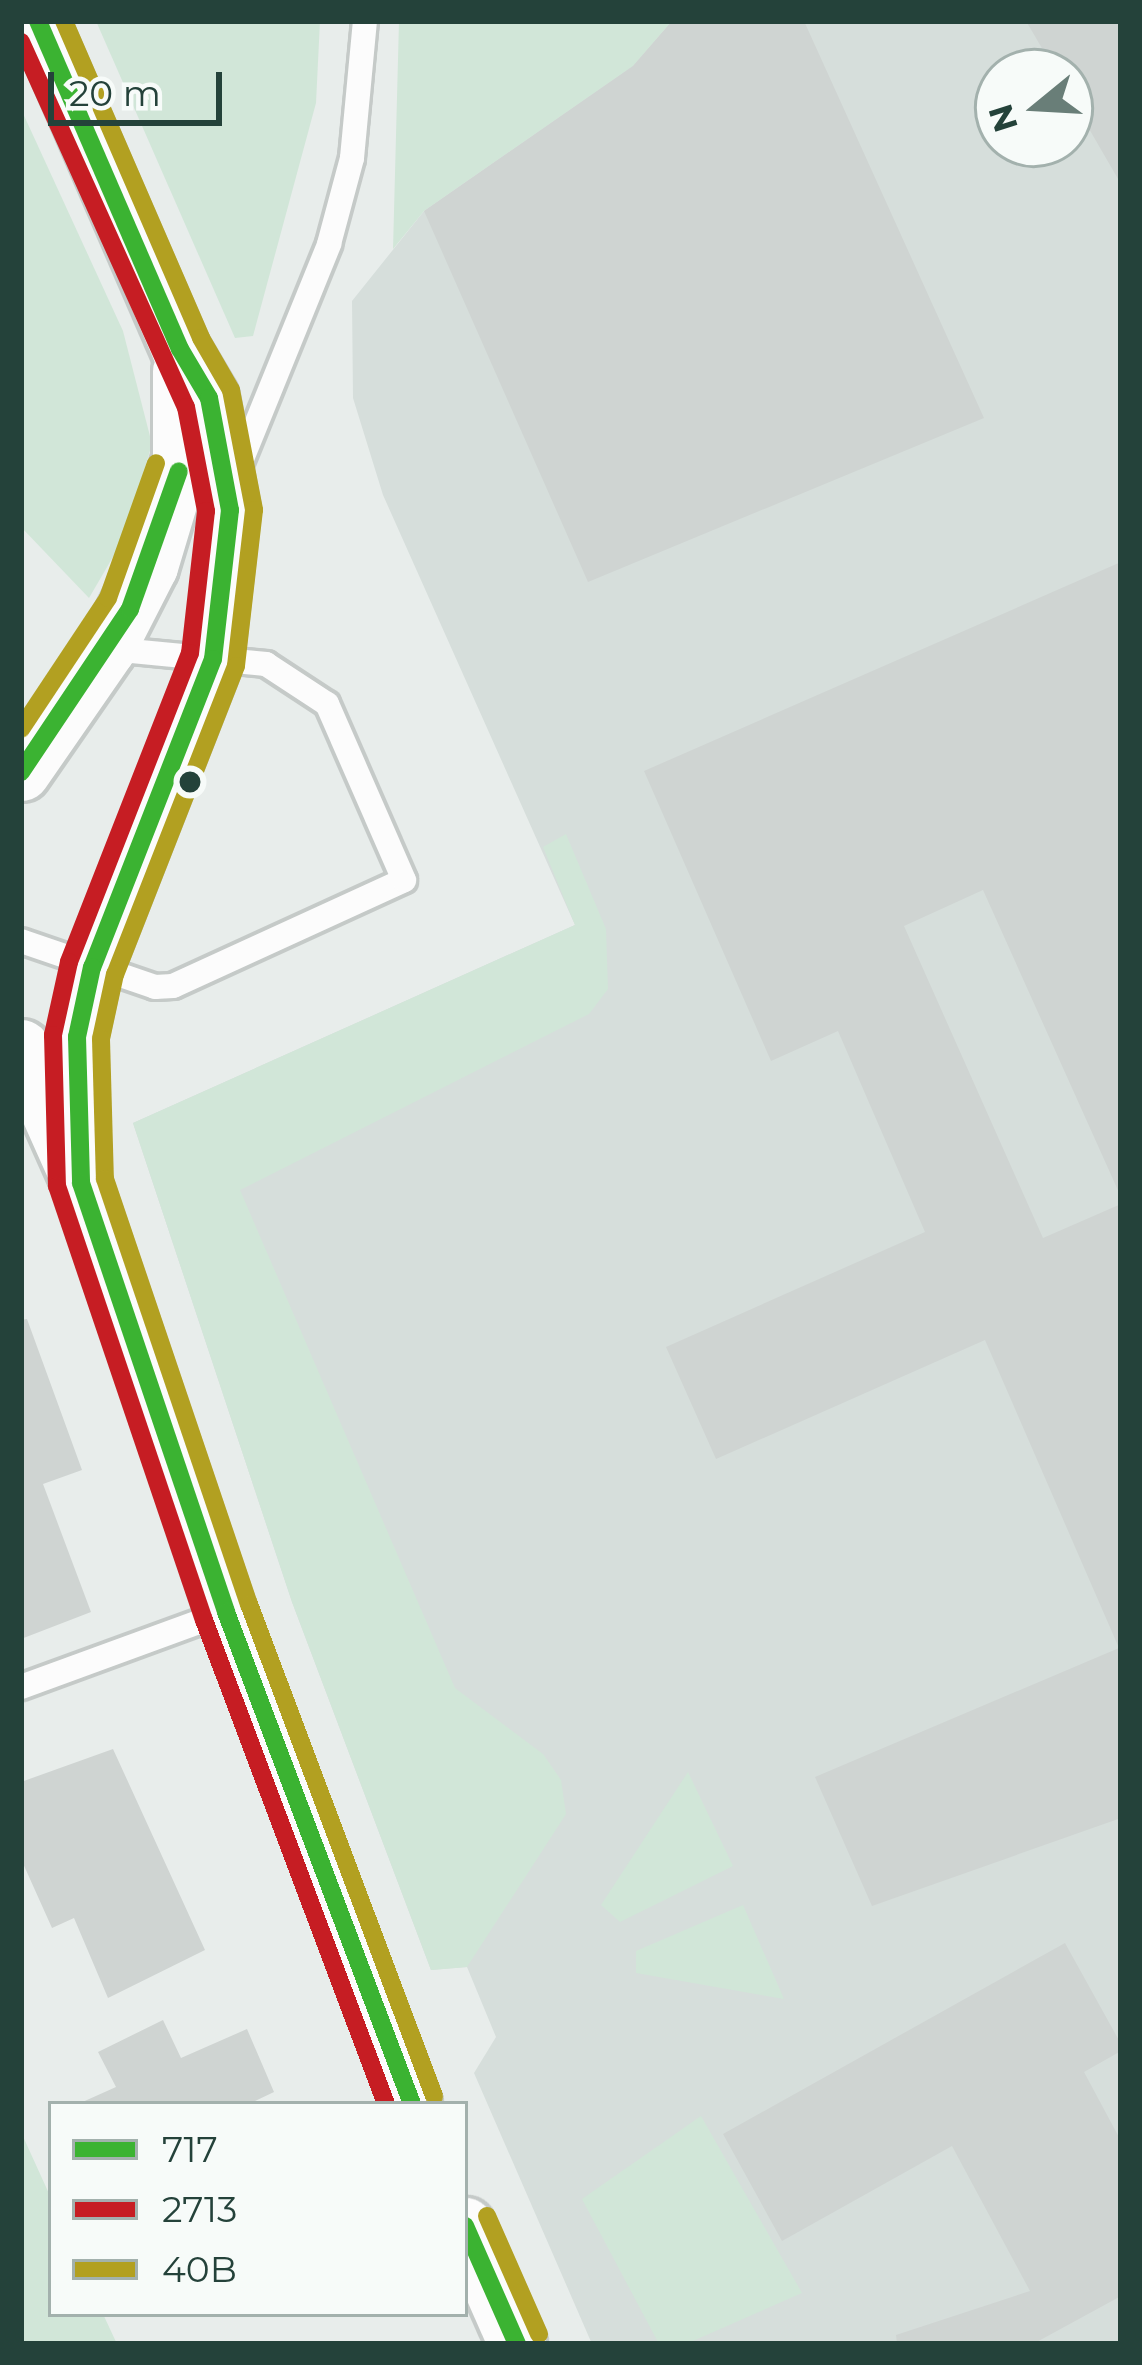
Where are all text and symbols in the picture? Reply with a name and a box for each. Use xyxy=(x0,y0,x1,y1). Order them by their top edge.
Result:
scale bar xyxy=(54,48,228,122)
north arrow xyxy=(974,48,1094,168)
text: 20 m xyxy=(69,71,161,115)
text: N xyxy=(979,99,1026,137)
unlabelled marker xyxy=(179,771,201,793)
legend xyxy=(48,2101,468,2317)
text: 717 xyxy=(162,2127,218,2171)
text: 2713 xyxy=(162,2187,237,2231)
text: 40B xyxy=(162,2247,237,2291)

